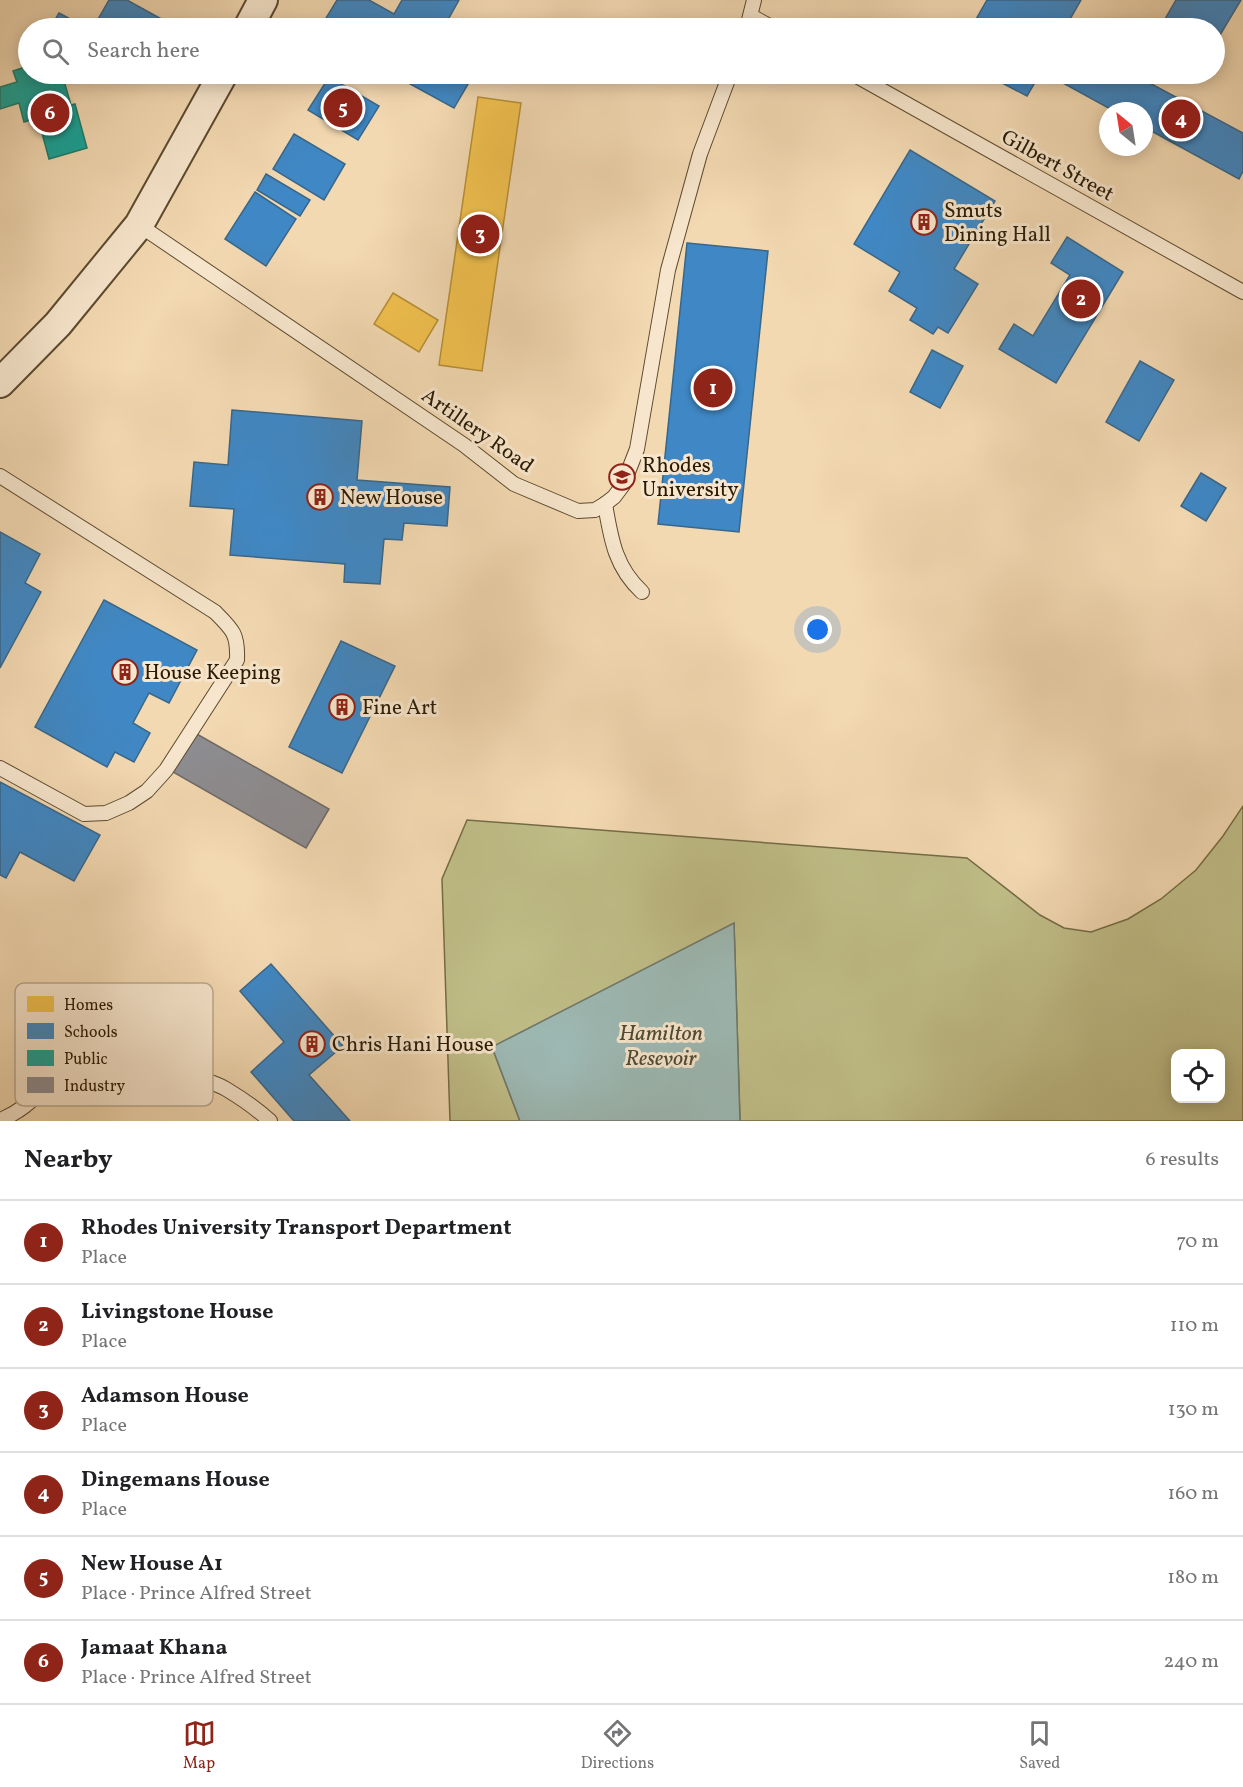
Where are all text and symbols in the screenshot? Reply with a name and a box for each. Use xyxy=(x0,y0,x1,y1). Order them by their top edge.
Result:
search box xyxy=(18,18,1225,84)
icon: search xyxy=(39,35,72,68)
text: Search here xyxy=(87,36,200,67)
pin: 5 xyxy=(324,86,362,130)
pin: 6 xyxy=(31,90,70,136)
pin: 4 xyxy=(1162,96,1200,142)
north arrow xyxy=(1099,102,1153,156)
street label: Gilbert Street xyxy=(996,123,1119,209)
place label: Smuts Dining Hall xyxy=(944,197,1051,250)
building icon: Smuts Dining Hall xyxy=(909,207,939,237)
pin: 3 xyxy=(460,212,500,256)
pin: 2 xyxy=(1062,276,1100,322)
pin: 1 xyxy=(694,366,732,410)
street label: Artillery Road xyxy=(415,382,539,481)
place label: Rhodes University xyxy=(642,452,739,505)
school or university icon: Rhodes University xyxy=(607,462,637,492)
building icon: New House xyxy=(305,482,335,512)
place label: New House xyxy=(340,484,443,513)
your location xyxy=(803,615,832,644)
building icon: House Keeping xyxy=(110,657,140,687)
place label: House Keeping xyxy=(144,659,281,688)
building icon: Fine Art xyxy=(327,692,357,722)
place label: Fine Art xyxy=(362,694,437,723)
legend xyxy=(15,983,213,1106)
text: Homes xyxy=(64,995,113,1017)
water label: Hamilton Resevoir xyxy=(619,1019,703,1075)
text: Schools xyxy=(64,1022,118,1044)
building icon: Chris Hani House xyxy=(297,1029,327,1059)
place label: Chris Hani House xyxy=(332,1031,494,1060)
text: Public xyxy=(64,1049,108,1071)
map controls xyxy=(1171,1049,1225,1103)
button: locate xyxy=(1171,1049,1225,1103)
text: Industry xyxy=(64,1076,125,1098)
text: Nearby xyxy=(24,1142,113,1178)
text: 6 results xyxy=(1146,1146,1219,1174)
text: Rhodes University Transport Department xyxy=(81,1213,511,1244)
text: 1 xyxy=(39,1228,48,1256)
text: 70 m xyxy=(1176,1228,1219,1256)
text: Place xyxy=(81,1244,127,1272)
text: Livingstone House xyxy=(81,1297,274,1328)
text: 2 xyxy=(38,1312,49,1340)
text: 110 m xyxy=(1170,1312,1219,1340)
text: Place xyxy=(81,1328,127,1356)
text: Adamson House xyxy=(81,1381,249,1412)
text: 3 xyxy=(38,1396,49,1424)
text: 130 m xyxy=(1168,1396,1219,1424)
text: Place xyxy=(81,1412,127,1440)
text: Dingemans House xyxy=(81,1465,270,1496)
text: 4 xyxy=(37,1480,50,1508)
text: 160 m xyxy=(1167,1480,1219,1508)
text: Place xyxy=(81,1496,127,1524)
text: New House A1 xyxy=(81,1549,223,1580)
text: 5 xyxy=(39,1564,48,1592)
text: 180 m xyxy=(1167,1564,1219,1592)
text: Place · Prince Alfred Street xyxy=(81,1580,312,1608)
text: Jamaat Khana xyxy=(81,1633,227,1664)
text: 6 xyxy=(38,1648,49,1676)
text: 240 m xyxy=(1164,1648,1219,1676)
text: Place · Prince Alfred Street xyxy=(81,1664,312,1692)
tab: Map xyxy=(183,1717,216,1775)
tab: Directions xyxy=(581,1717,654,1775)
tab: Saved xyxy=(1019,1717,1060,1775)

